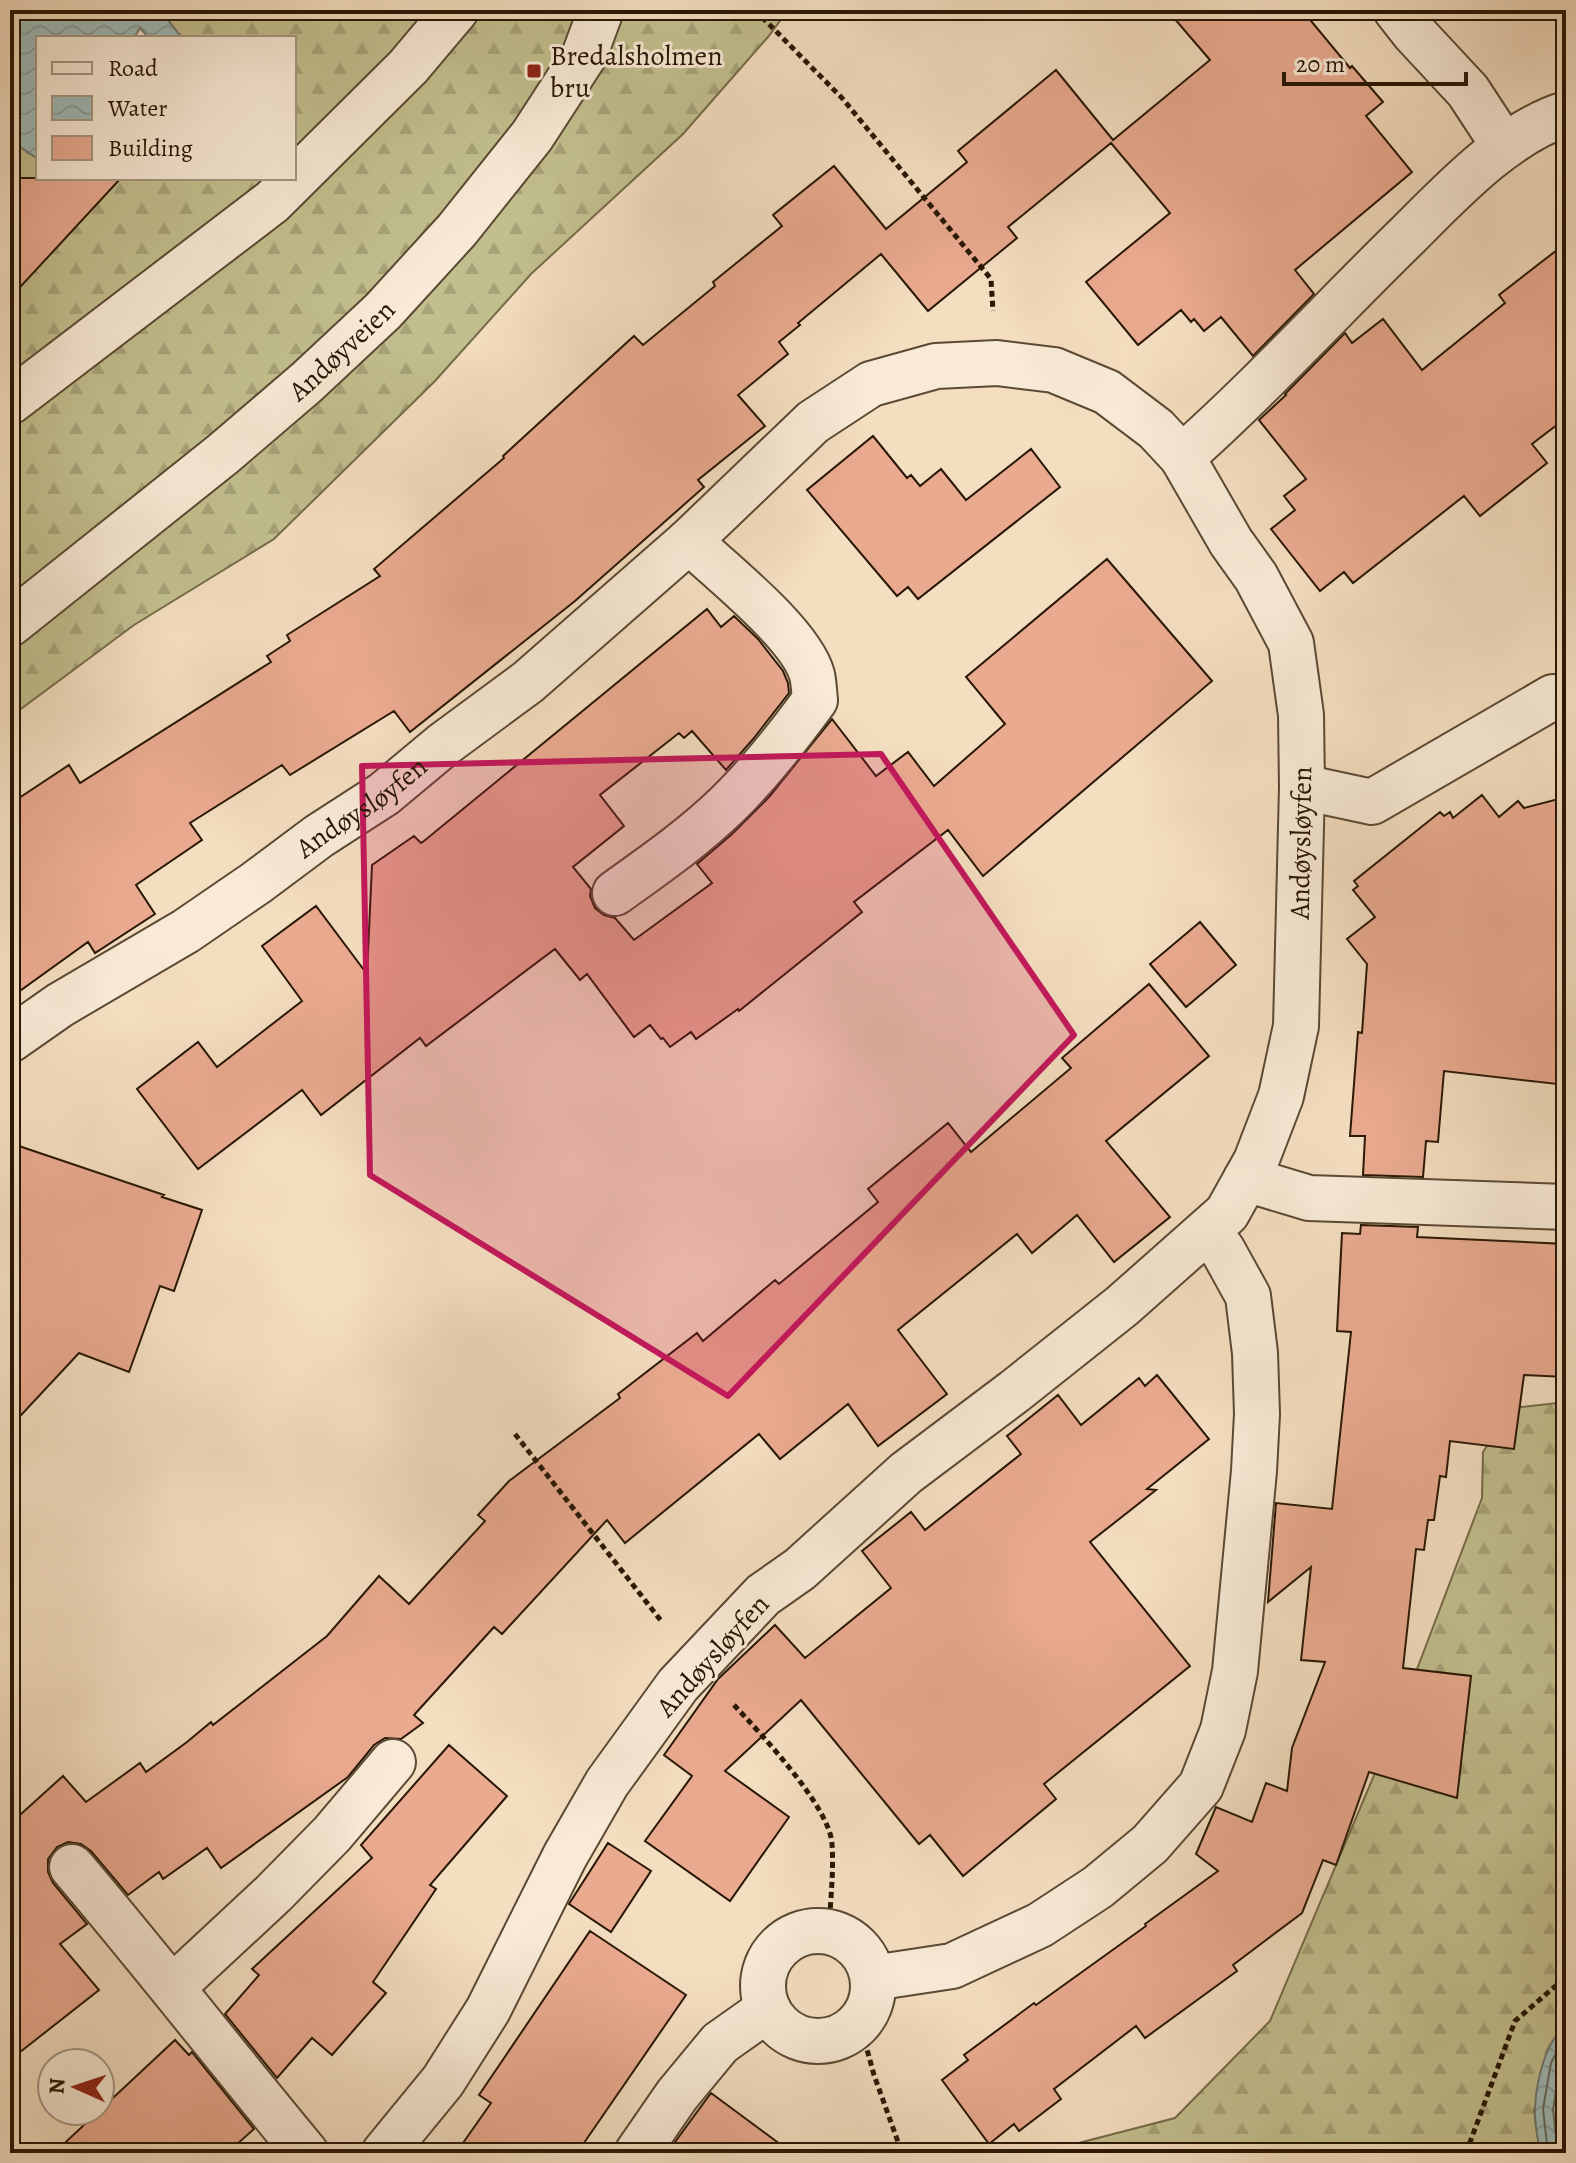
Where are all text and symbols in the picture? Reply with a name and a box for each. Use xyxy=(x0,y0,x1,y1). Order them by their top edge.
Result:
legend xyxy=(36,36,296,180)
scale bar xyxy=(1284,36,1466,86)
place label: Bredalsholmen bru xyxy=(550,37,723,107)
text: 20 m xyxy=(1296,48,1345,80)
text: Road xyxy=(108,52,158,84)
marker: Bredalsholmen bru xyxy=(525,62,543,80)
text: Water xyxy=(107,92,168,124)
text: Building xyxy=(108,132,193,164)
street label: Andøyveien xyxy=(280,292,404,410)
street label: Andøysløyfen xyxy=(287,748,436,868)
street label: Andøysløyfen xyxy=(1281,766,1321,921)
street label: Andøysløyfen xyxy=(647,1586,778,1726)
north arrow xyxy=(36,2047,116,2127)
text: N xyxy=(42,2077,72,2095)

